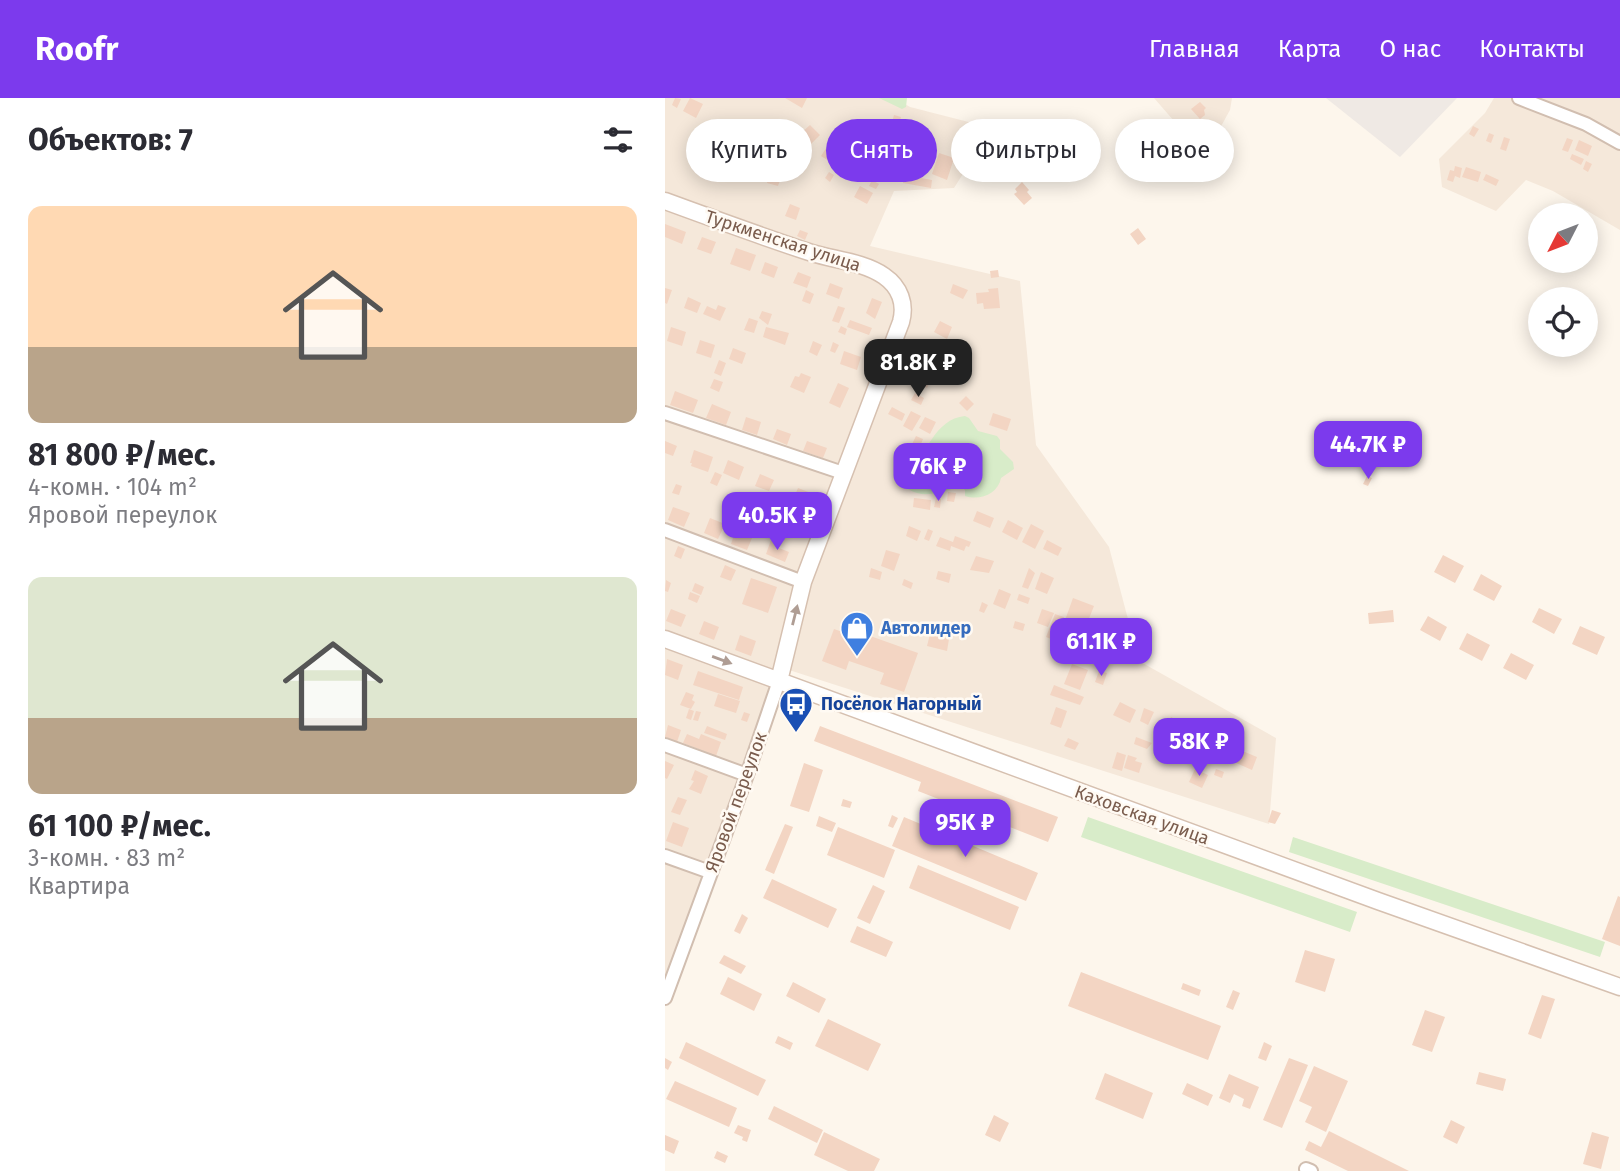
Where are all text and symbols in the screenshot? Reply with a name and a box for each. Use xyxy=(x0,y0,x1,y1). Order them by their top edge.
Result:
text: Roofr xyxy=(35,29,118,69)
text: Главная xyxy=(1149,35,1240,63)
text: Карта xyxy=(1278,35,1341,63)
text: О нас xyxy=(1379,35,1441,63)
text: Контакты xyxy=(1479,35,1585,63)
chip: Купить xyxy=(686,119,812,182)
chip: Снять xyxy=(826,119,937,182)
chip: Фильтры xyxy=(951,119,1101,182)
chip: Новое xyxy=(1115,119,1234,182)
icon: filters xyxy=(599,121,637,159)
text: Объектов: 7 xyxy=(28,122,193,158)
north arrow xyxy=(1528,203,1598,273)
map controls xyxy=(1528,203,1598,357)
street label: Туркменская улица xyxy=(702,205,864,277)
icon: home xyxy=(270,252,396,378)
button: locate xyxy=(1528,287,1598,357)
pin: 81.8K ₽ xyxy=(853,340,983,399)
text: 81.8K ₽ xyxy=(880,348,956,376)
pin: 44.7K ₽ xyxy=(1303,422,1433,481)
text: 44.7K ₽ xyxy=(1330,430,1406,458)
text: 81 800 ₽/мес. xyxy=(28,437,216,473)
pin: 76K ₽ xyxy=(889,444,987,503)
text: 76K ₽ xyxy=(909,452,967,480)
text: 4-комн. · 104 m² xyxy=(28,473,197,501)
pin: 40.5K ₽ xyxy=(712,492,842,552)
text: Яровой переулок xyxy=(28,501,217,529)
text: 40.5K ₽ xyxy=(738,501,816,529)
one-way arrow xyxy=(790,604,801,626)
shop icon: Автолидер xyxy=(838,609,876,658)
place label: Автолидер xyxy=(880,617,971,639)
pin: 61.1K ₽ xyxy=(1036,618,1166,678)
icon: home xyxy=(270,623,396,749)
text: 61.1K ₽ xyxy=(1066,627,1136,655)
one-way arrow xyxy=(711,655,732,666)
bus stop icon: Посёлок Нагорный xyxy=(777,685,815,734)
place label: Посёлок Нагорный xyxy=(821,693,982,715)
pin: 58K ₽ xyxy=(1150,718,1248,778)
text: 58K ₽ xyxy=(1169,727,1229,755)
street label: Яровой переулок xyxy=(700,728,772,875)
street label: Каховская улица xyxy=(1072,780,1212,850)
pin: 95K ₽ xyxy=(916,800,1014,859)
text: 61 100 ₽/мес. xyxy=(28,808,211,844)
text: 95K ₽ xyxy=(936,808,994,836)
text: 3-комн. · 83 m² xyxy=(28,844,185,872)
text: Квартира xyxy=(28,872,130,900)

